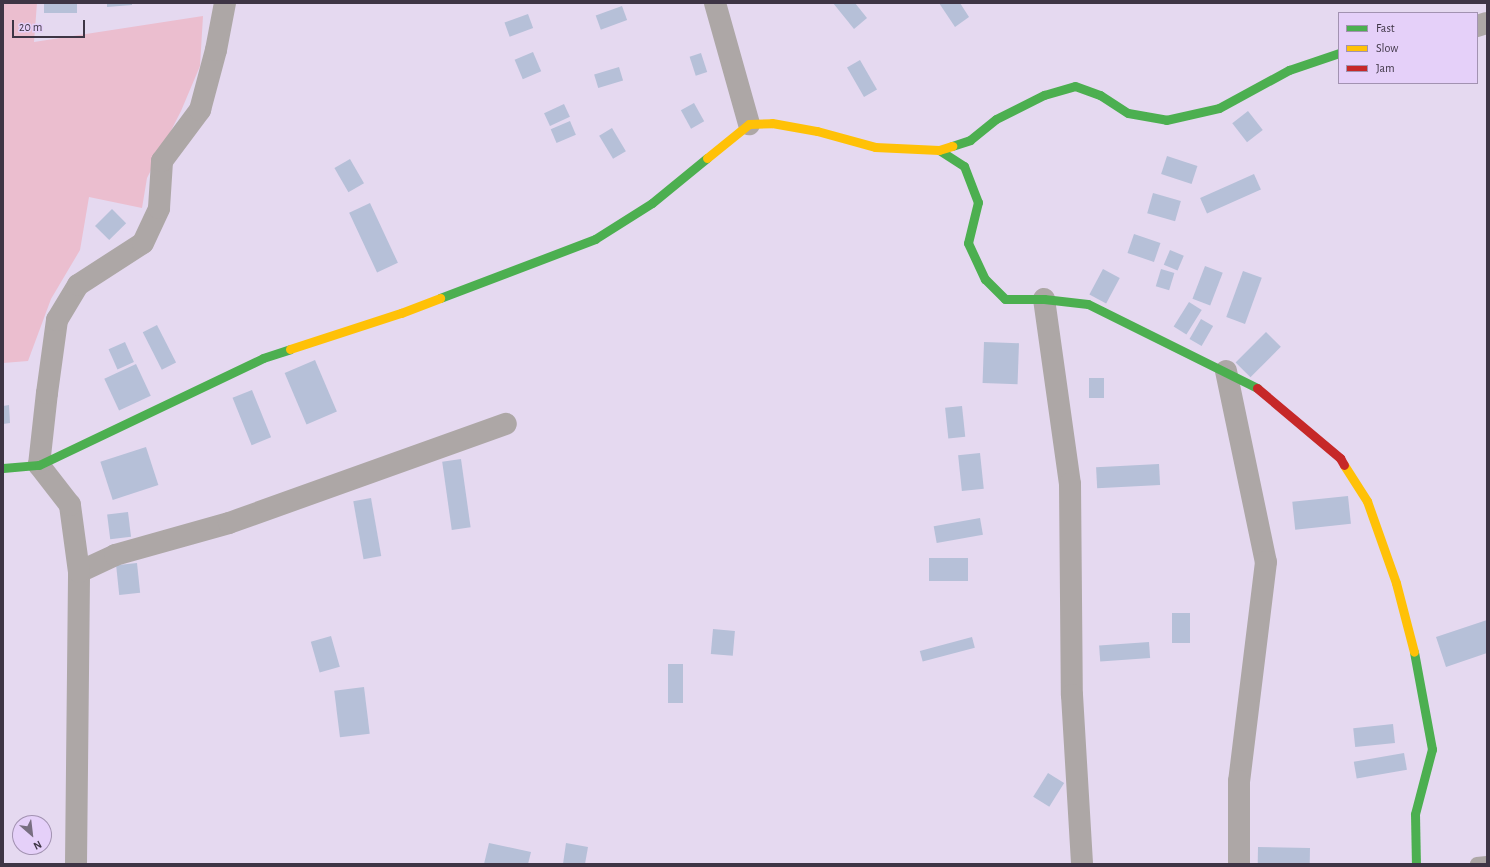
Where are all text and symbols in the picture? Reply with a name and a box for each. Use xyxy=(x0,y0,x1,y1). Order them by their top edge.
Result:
scale bar xyxy=(14,12,87,38)
legend xyxy=(1338,12,1478,84)
text: 20 m xyxy=(19,21,42,33)
text: Fast xyxy=(1376,22,1395,34)
text: Slow xyxy=(1376,42,1398,54)
text: Jam xyxy=(1376,62,1395,74)
north arrow xyxy=(12,815,52,855)
text: N xyxy=(31,839,43,852)

